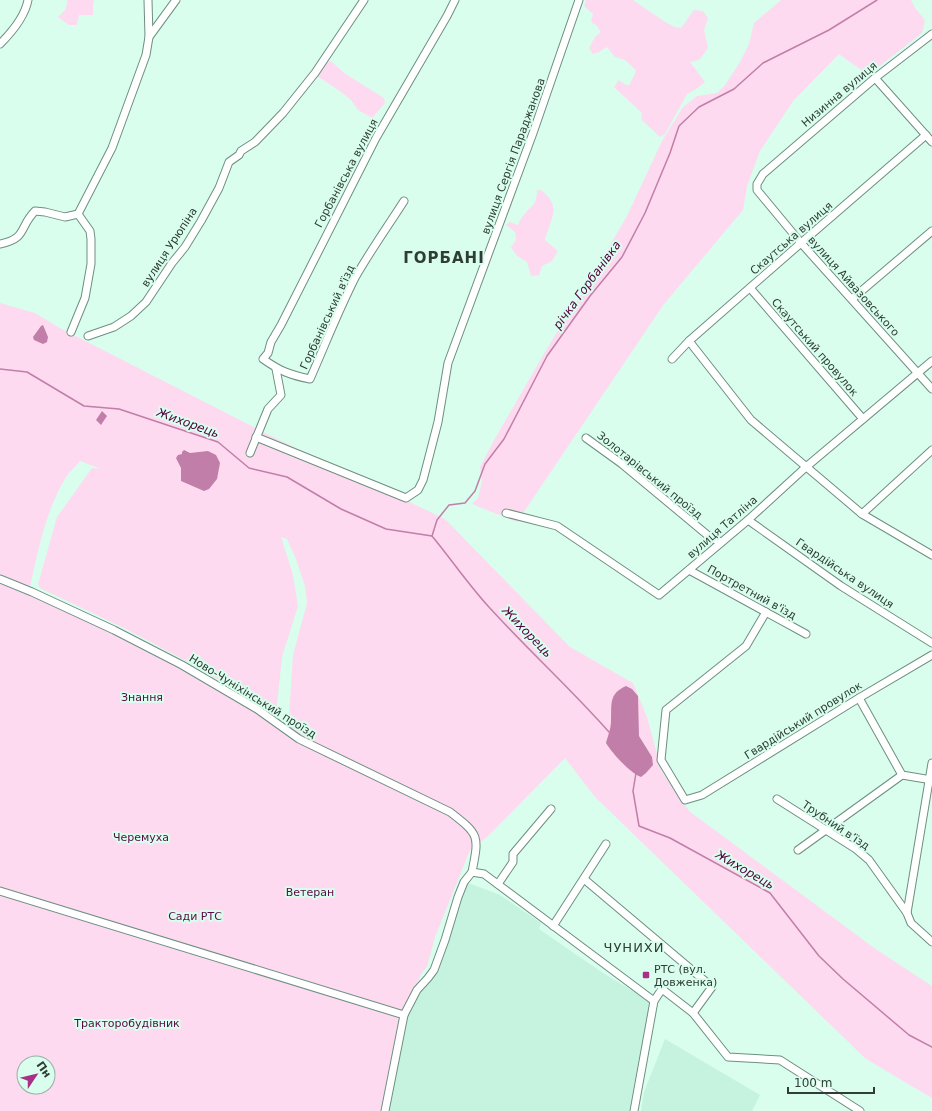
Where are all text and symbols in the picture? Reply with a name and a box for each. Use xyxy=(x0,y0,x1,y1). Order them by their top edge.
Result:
street label: Низинна вулиця xyxy=(799,59,880,130)
street label: вулиця Сергія Параджанова xyxy=(479,76,548,236)
street label: Горбанівська вулиця xyxy=(312,117,381,230)
street label: Скаутська вулиця xyxy=(748,199,835,278)
street label: вулиця Урюпіна xyxy=(139,205,200,289)
street label: вулиця Айвазовського xyxy=(805,234,902,339)
water label: річка Горбанівка xyxy=(550,238,624,333)
district label: ГОРБАНІ xyxy=(403,249,485,267)
street label: Горбанівський в'їзд xyxy=(298,263,358,371)
street label: Скаутський провулок xyxy=(769,296,861,399)
water label: Жихорець xyxy=(154,405,221,441)
street label: Золотарівський проїзд xyxy=(594,429,705,522)
street label: вулиця Татліна xyxy=(685,493,760,561)
street label: Гвардійська вулиця xyxy=(793,536,896,611)
street label: Портретний в'їзд xyxy=(705,563,799,622)
water label: Жихорець xyxy=(499,603,555,660)
street label: Ново-Чуніхінський проїзд xyxy=(187,652,319,741)
street label: Гвардійський провулок xyxy=(742,679,865,762)
park label: Знання xyxy=(121,691,163,704)
street label: Трубний в’їзд xyxy=(799,798,872,853)
park label: Черемуха xyxy=(113,831,169,844)
water label: Жихорець xyxy=(712,847,777,892)
park label: Ветеран xyxy=(286,886,334,899)
park label: Сади РТС xyxy=(168,910,222,923)
district label: ЧУНИХИ xyxy=(604,940,664,955)
place label: РТС (вул. Довженка) xyxy=(654,963,717,989)
marker: РТС (вул. Довженка) xyxy=(641,970,651,980)
park label: Тракторобудівник xyxy=(73,1017,180,1030)
north arrow xyxy=(16,1055,56,1095)
text: Пн xyxy=(34,1059,54,1080)
scale bar xyxy=(788,1069,874,1095)
text: 100 m xyxy=(794,1076,832,1090)

